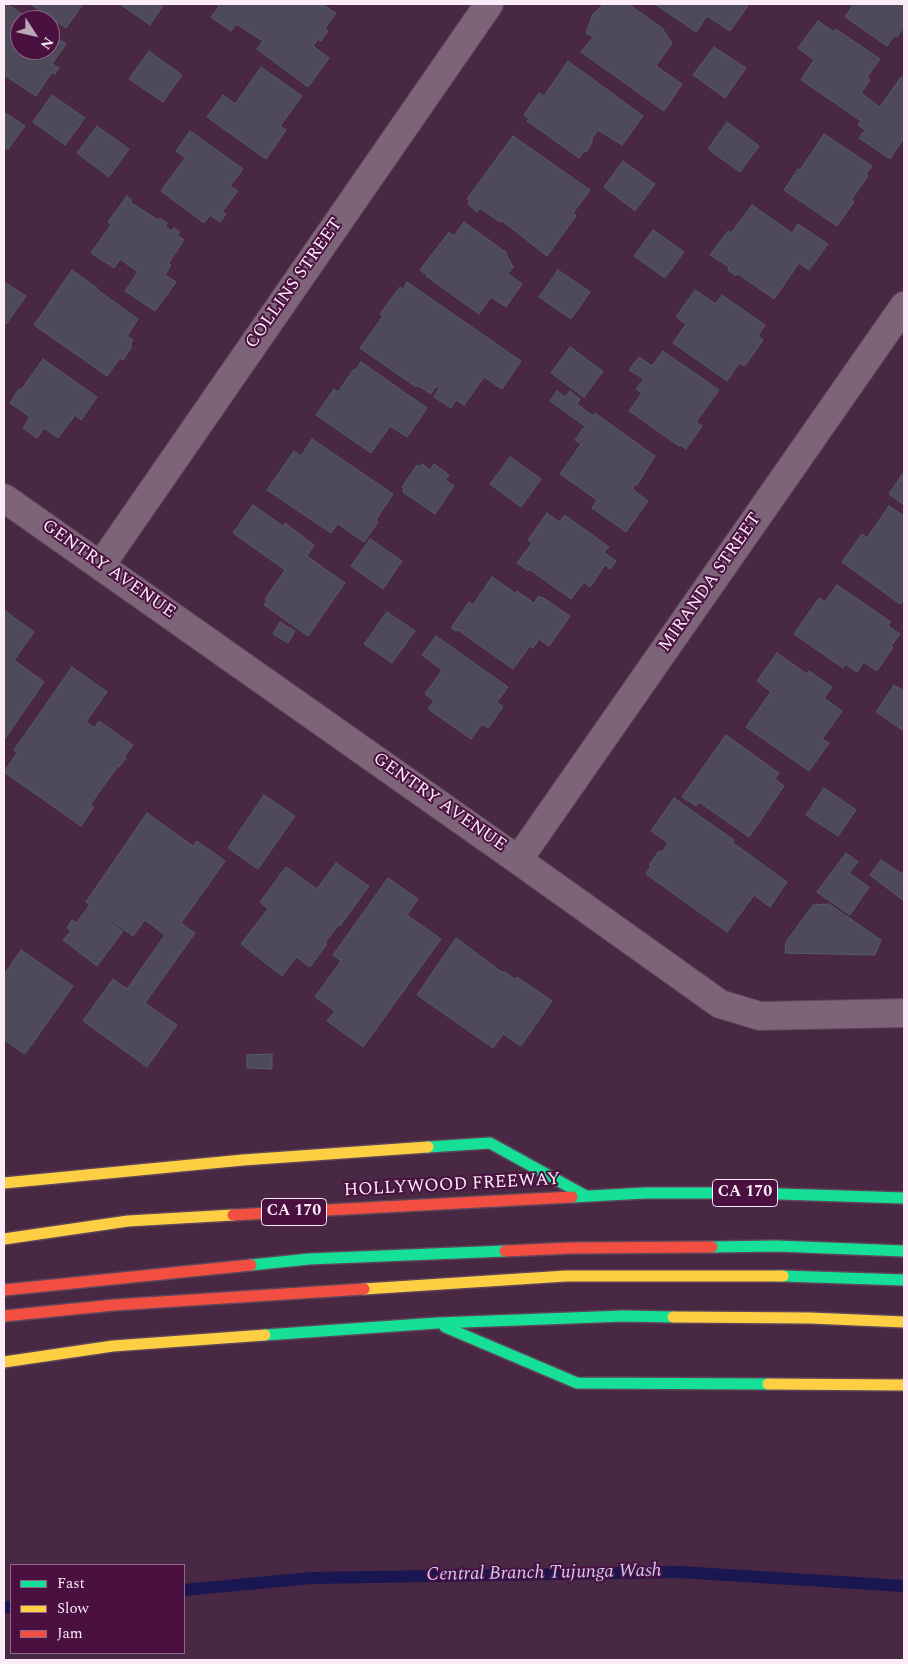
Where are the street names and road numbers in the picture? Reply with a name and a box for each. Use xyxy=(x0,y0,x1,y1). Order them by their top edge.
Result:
street label: COLLINS STREET xyxy=(242,214,348,354)
street label: MIRANDA STREET xyxy=(655,509,767,657)
street label: GENTRY AVENUE xyxy=(37,516,179,624)
street label: GENTRY AVENUE xyxy=(368,749,510,857)
street label: HOLLYWOOD FREEWAY xyxy=(343,1170,561,1202)
road number: CA 170 xyxy=(712,1180,778,1206)
road number: CA 170 xyxy=(262,1198,326,1226)

